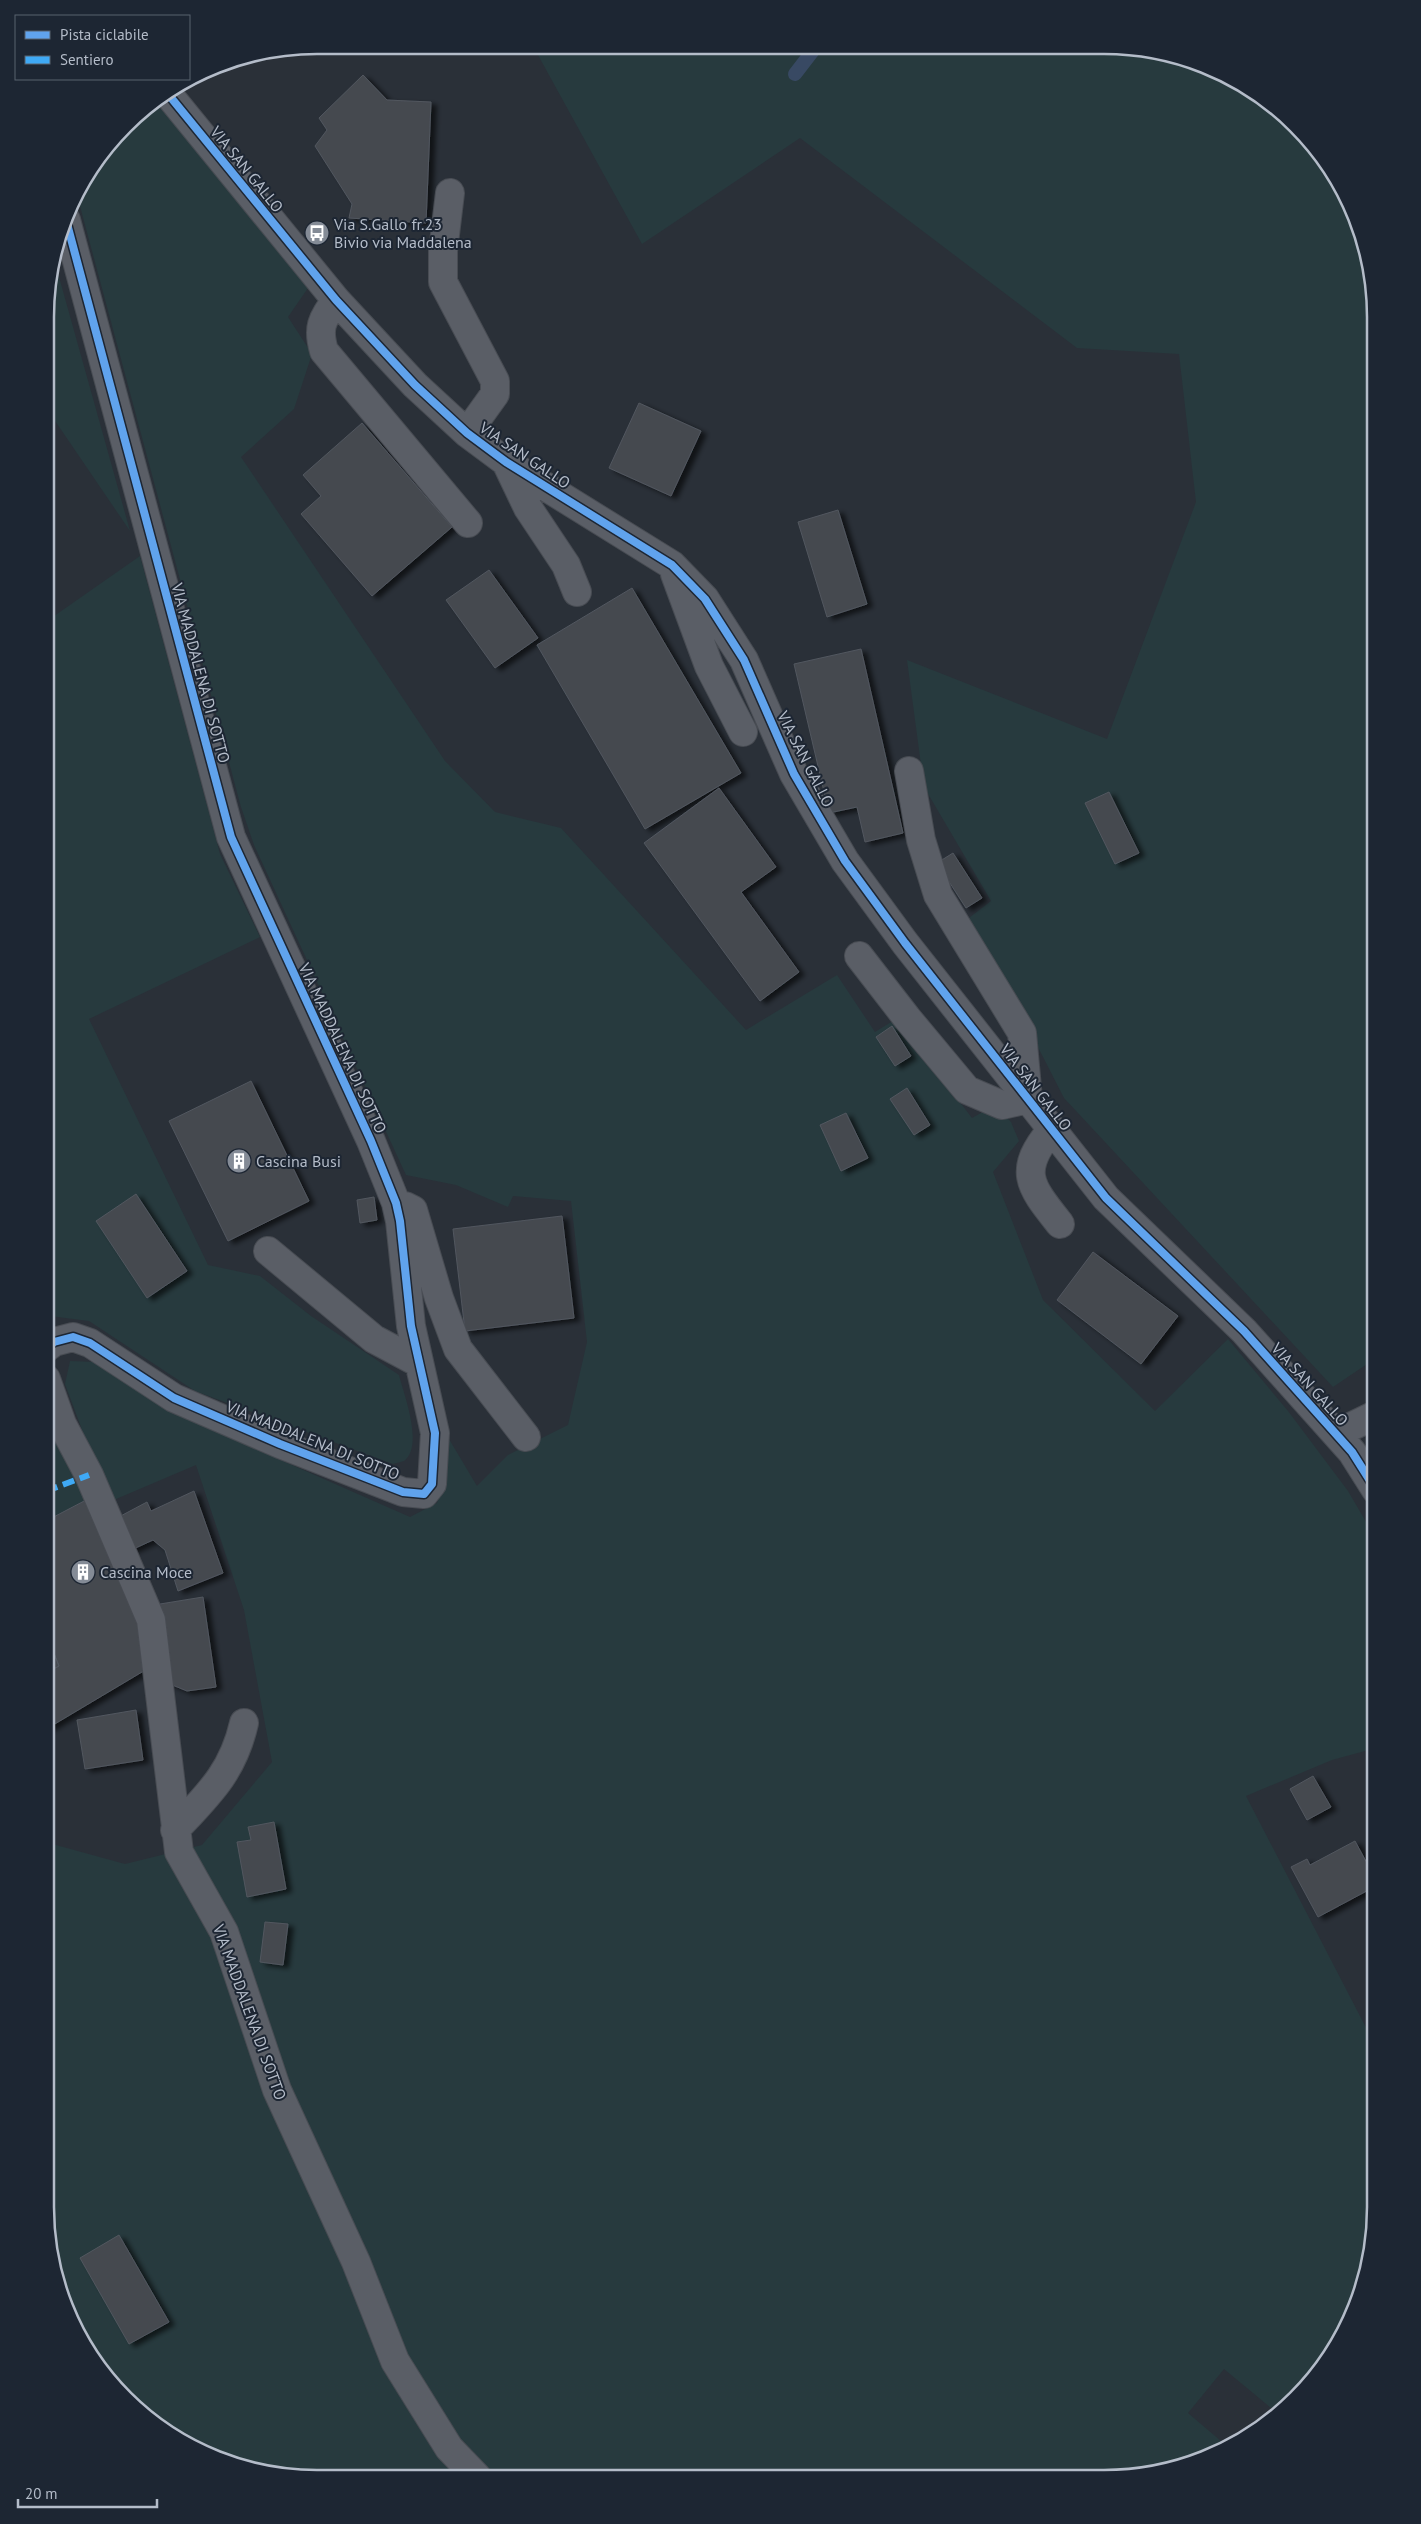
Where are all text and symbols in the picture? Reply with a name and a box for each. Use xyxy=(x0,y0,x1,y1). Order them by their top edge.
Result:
legend xyxy=(15,15,190,80)
text: Pista ciclabile xyxy=(60,25,149,44)
text: Sentiero xyxy=(60,50,114,69)
street label: VIA SAN GALLO xyxy=(205,121,288,216)
place label: Via S.Gallo fr.23 Bivio via Maddalena xyxy=(333,214,472,252)
bus stop icon: Via S.Gallo fr.23 Bivio via Maddalena xyxy=(304,220,330,246)
street label: VIA SAN GALLO xyxy=(475,417,574,493)
street label: VIA MADDALENA DI SOTTO xyxy=(167,580,235,765)
street label: VIA SAN GALLO xyxy=(773,707,839,810)
street label: VIA MADDALENA DI SOTTO xyxy=(294,959,391,1136)
street label: VIA SAN GALLO xyxy=(995,1039,1076,1135)
building icon: Cascina Busi xyxy=(226,1148,252,1174)
place label: Cascina Busi xyxy=(256,1151,341,1171)
street label: VIA SAN GALLO xyxy=(1267,1337,1353,1430)
street label: VIA MADDALENA DI SOTTO xyxy=(222,1396,403,1484)
building icon: Cascina Moce xyxy=(70,1559,96,1585)
place label: Cascina Moce xyxy=(100,1562,192,1582)
street label: VIA MADDALENA DI SOTTO xyxy=(209,1920,291,2103)
scale bar xyxy=(18,2476,156,2508)
text: 20 m xyxy=(25,2484,58,2503)

